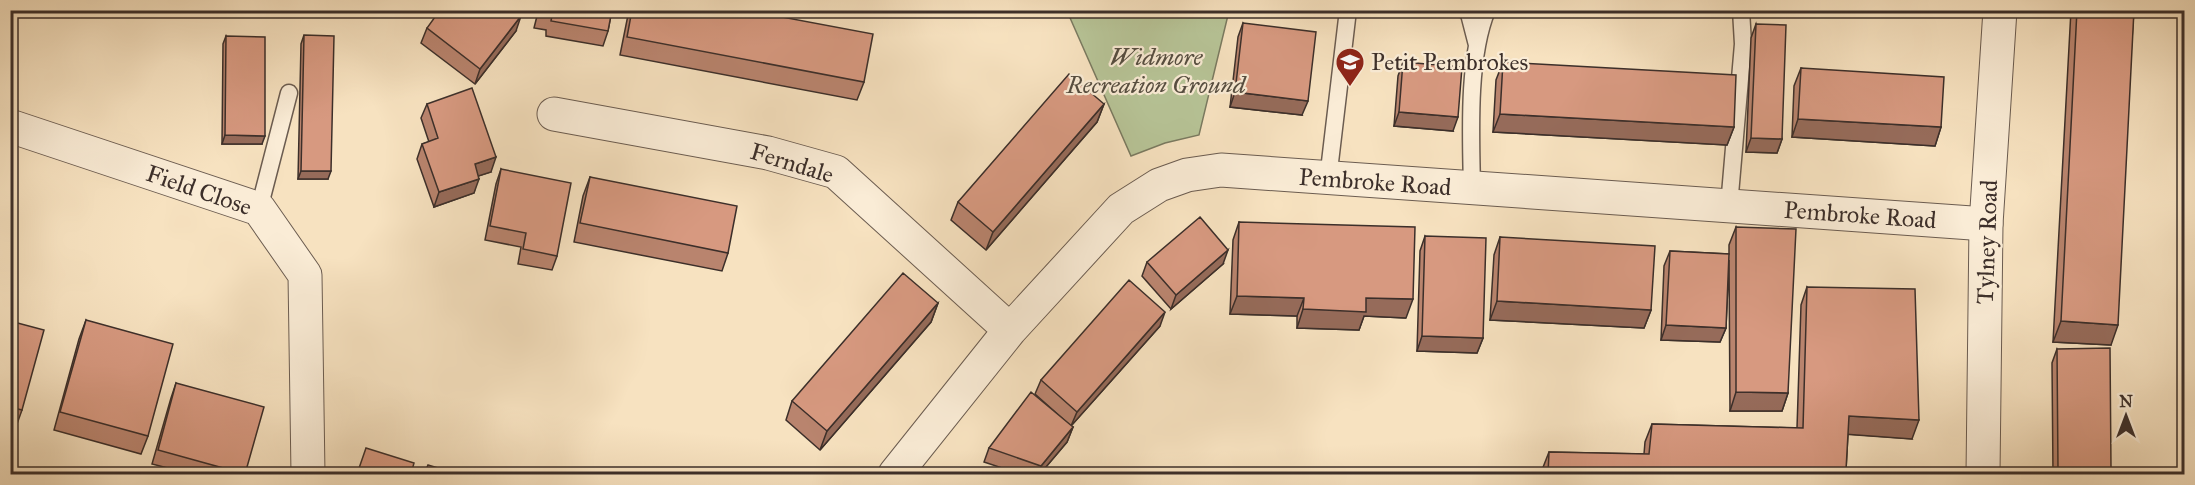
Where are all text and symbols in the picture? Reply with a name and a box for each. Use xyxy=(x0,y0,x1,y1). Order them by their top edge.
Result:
park label: Widmore Recreation Ground xyxy=(1065,42,1247,100)
school or university icon: Petit Pembrokes xyxy=(1334,46,1366,88)
place label: Petit Pembrokes xyxy=(1371,47,1528,77)
street label: Ferndale xyxy=(747,136,837,190)
street label: Field Close xyxy=(142,158,256,222)
street label: Pembroke Road xyxy=(1298,162,1452,202)
street label: Tylney Road xyxy=(1970,179,2004,305)
street label: Pembroke Road xyxy=(1783,195,1937,235)
north arrow xyxy=(2096,386,2156,446)
text: N xyxy=(2119,392,2133,411)

